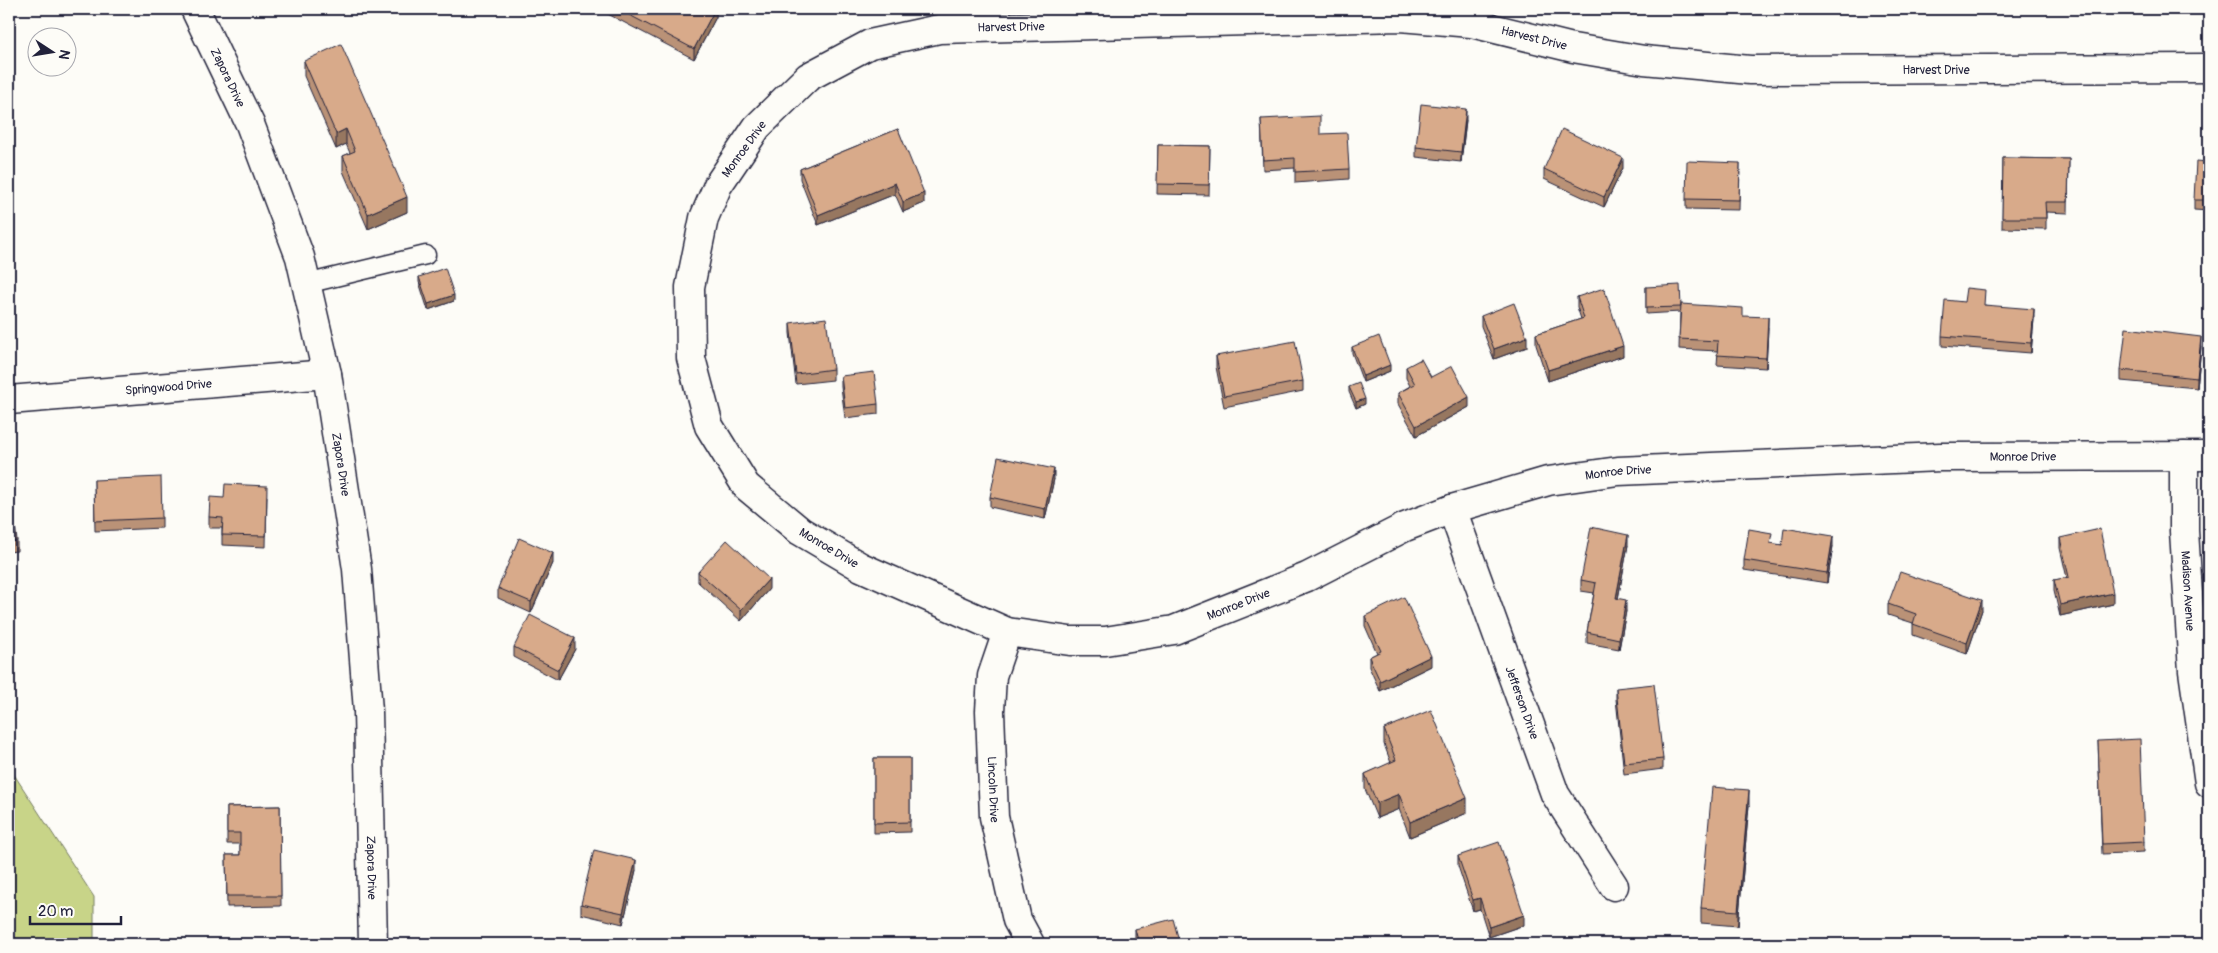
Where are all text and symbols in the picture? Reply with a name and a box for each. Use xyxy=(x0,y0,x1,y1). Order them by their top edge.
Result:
street label: Harvest Drive xyxy=(977,19,1045,36)
street label: Harvest Drive xyxy=(1499,23,1568,54)
north arrow xyxy=(28,28,78,78)
street label: Zapora Drive xyxy=(207,46,248,110)
text: N xyxy=(55,48,74,61)
street label: Harvest Drive xyxy=(1902,63,1970,78)
street label: Monroe Drive xyxy=(719,118,770,181)
street label: Springwood Drive xyxy=(125,376,213,398)
street label: Zapora Drive xyxy=(328,432,353,497)
street label: Monroe Drive xyxy=(1990,450,2056,465)
street label: Monroe Drive xyxy=(1584,463,1652,484)
street label: Monroe Drive xyxy=(796,525,861,572)
street label: Madison Avenue xyxy=(2177,550,2197,632)
street label: Monroe Drive xyxy=(1205,585,1272,624)
street label: Jefferson Drive xyxy=(1501,664,1542,742)
street label: Lincoln Drive xyxy=(984,756,1002,824)
street label: Zapora Drive xyxy=(363,835,379,900)
scale bar xyxy=(30,893,121,925)
text: 20 m xyxy=(38,902,73,921)

